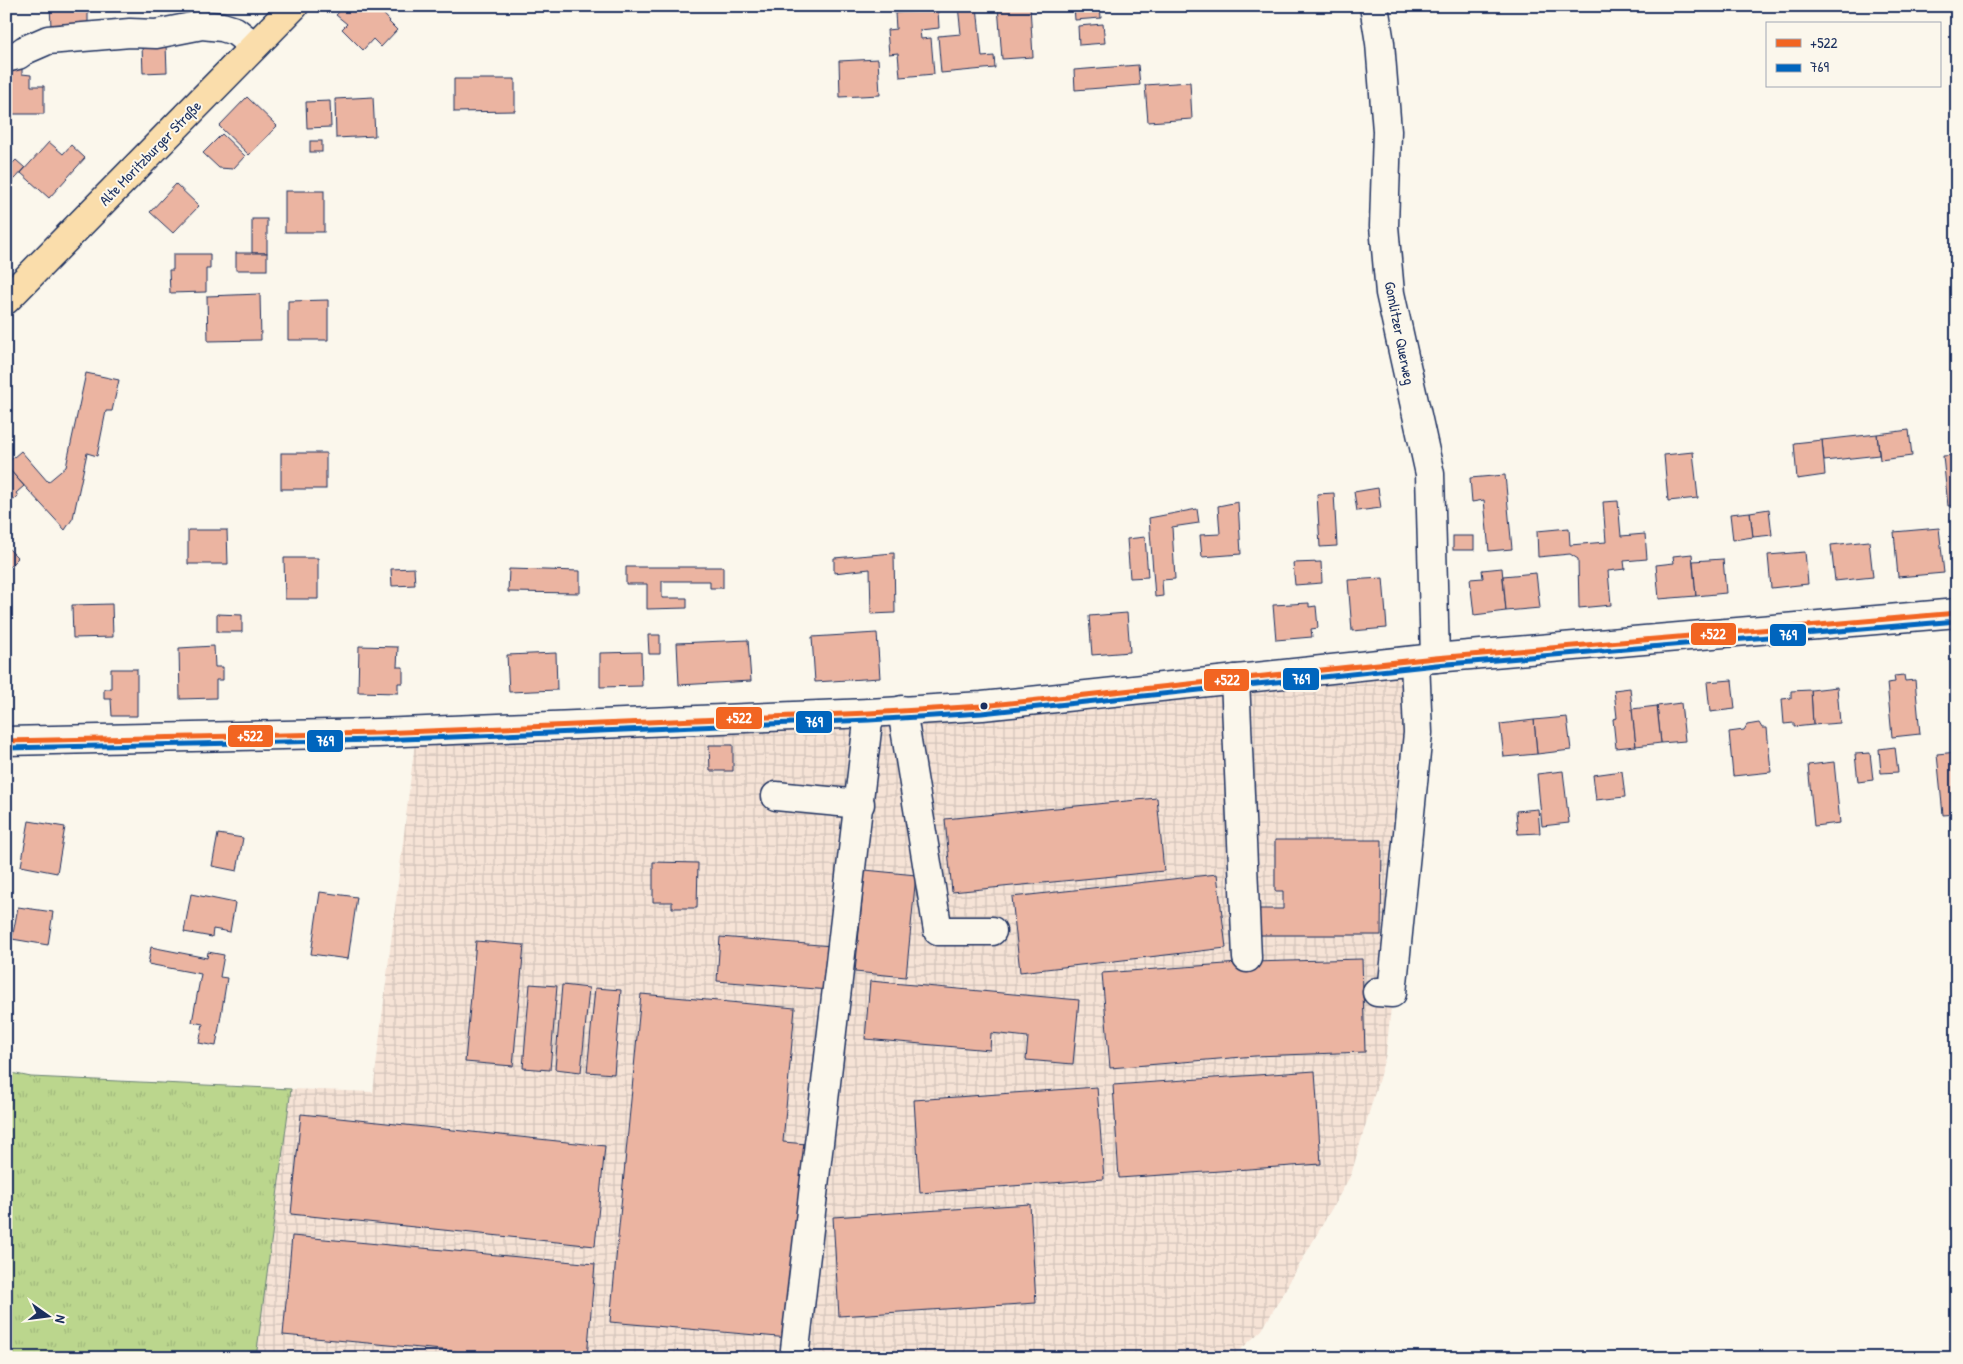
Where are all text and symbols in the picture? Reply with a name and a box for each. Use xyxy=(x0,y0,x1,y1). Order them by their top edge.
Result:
legend xyxy=(1766,22,1940,88)
text: +522 xyxy=(1810,32,1838,53)
text: 769 xyxy=(1810,56,1829,77)
street label: Alte Moritzburger Straße xyxy=(94,96,206,210)
street label: Gomlitzer Querweg xyxy=(1380,280,1420,387)
line badge: +522 xyxy=(1690,622,1737,646)
line badge: 769 xyxy=(1769,623,1807,647)
text: +522 xyxy=(1700,624,1726,643)
text: 769 xyxy=(1778,625,1798,644)
line badge: 769 xyxy=(1282,667,1320,691)
line badge: +522 xyxy=(1203,668,1250,692)
text: 769 xyxy=(1291,669,1311,688)
text: +522 xyxy=(1214,670,1240,689)
unlabelled marker xyxy=(979,701,989,711)
line badge: +522 xyxy=(715,706,763,730)
text: +522 xyxy=(726,708,752,727)
line badge: 769 xyxy=(795,710,833,734)
text: 769 xyxy=(804,712,824,731)
line badge: +522 xyxy=(227,724,274,748)
text: +522 xyxy=(237,726,263,745)
line badge: 769 xyxy=(306,729,344,753)
text: 769 xyxy=(315,731,335,750)
north arrow xyxy=(22,1292,72,1342)
text: N xyxy=(51,1313,71,1326)

